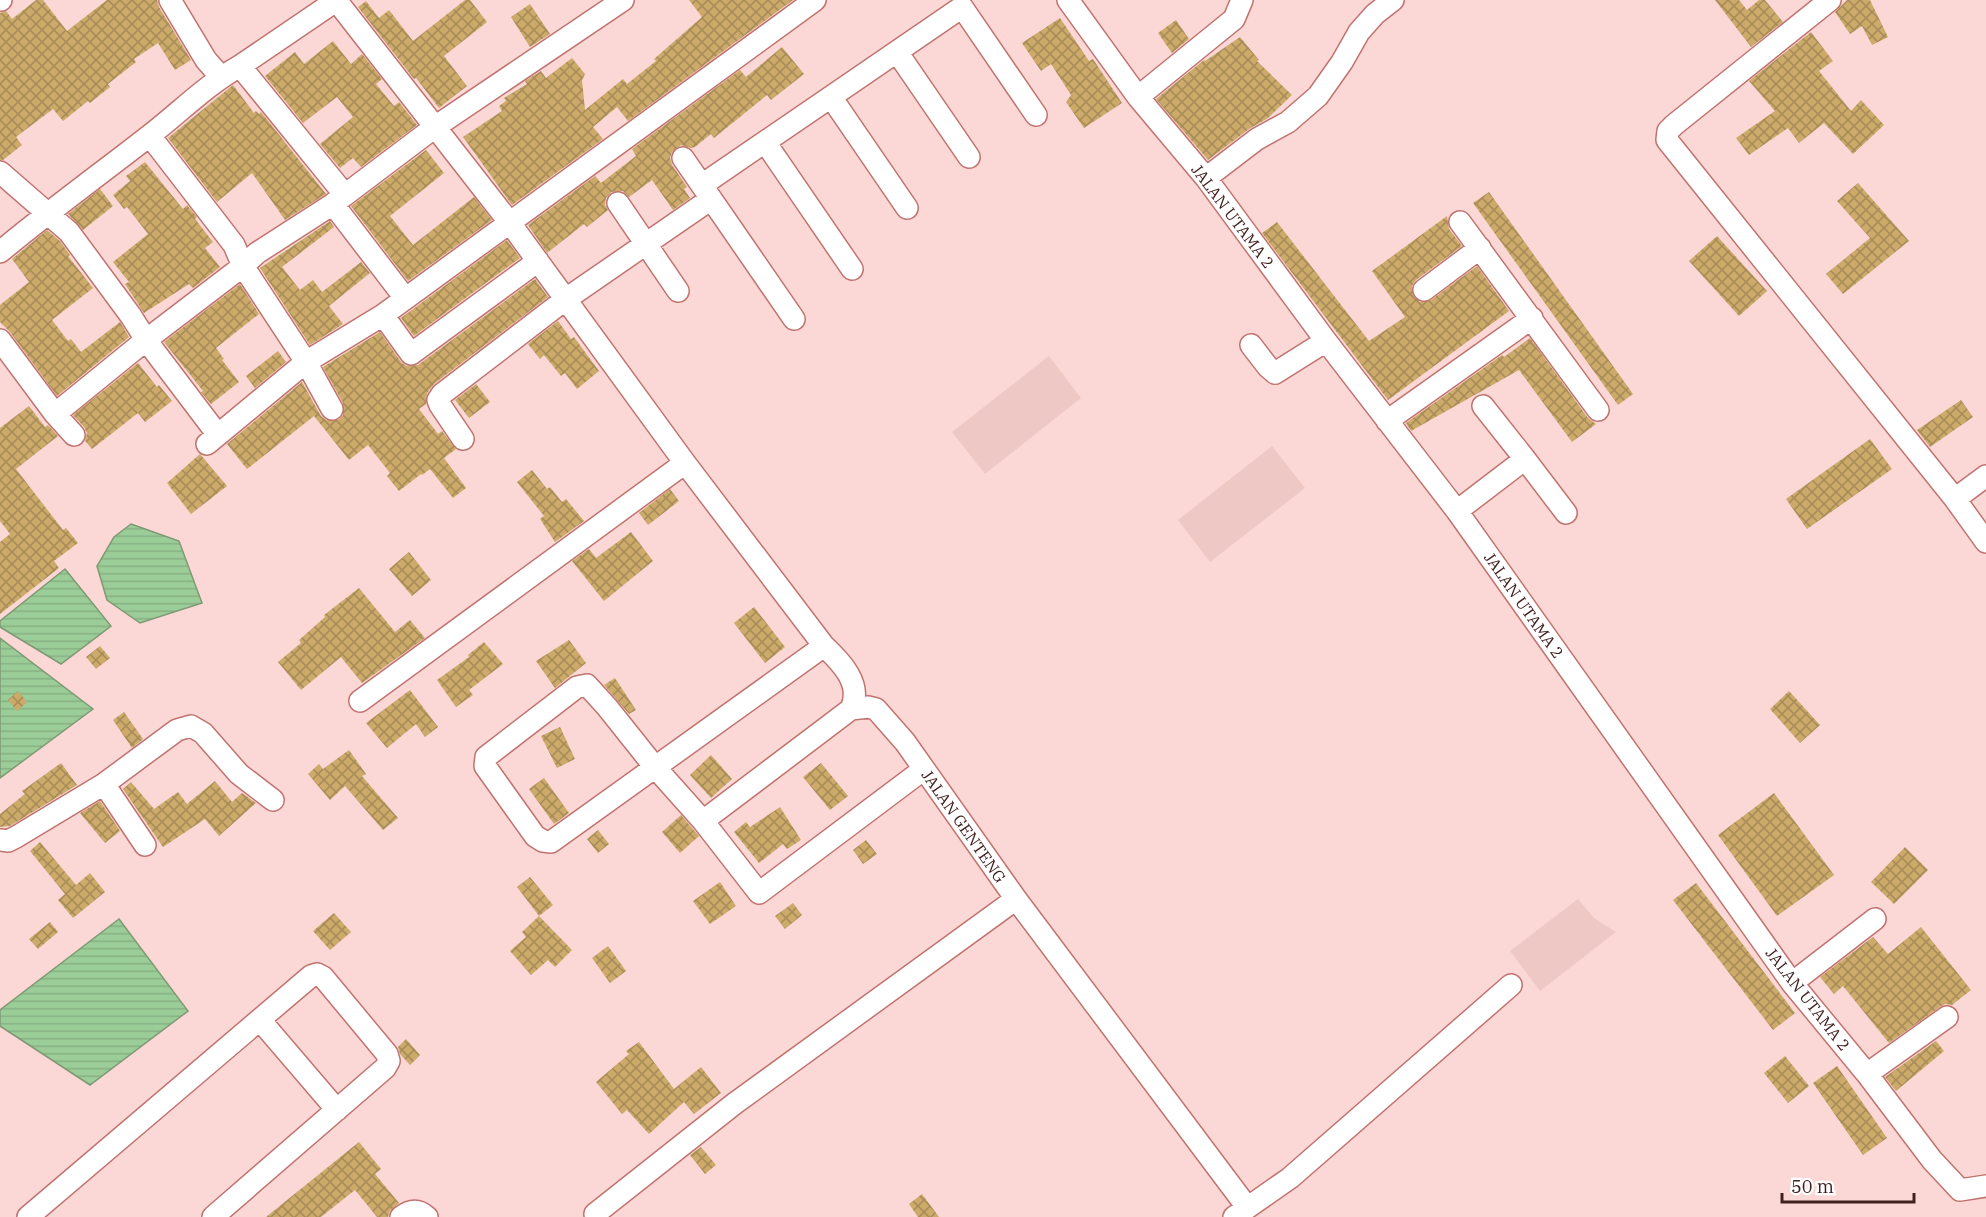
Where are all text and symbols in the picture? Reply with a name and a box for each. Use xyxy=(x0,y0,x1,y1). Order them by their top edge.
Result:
street label: JALAN UTAMA 2 xyxy=(1187,160,1279,272)
street label: JALAN UTAMA 2 xyxy=(1480,548,1568,662)
street label: JALAN GENTENG xyxy=(917,766,1011,886)
street label: JALAN UTAMA 2 xyxy=(1762,944,1854,1054)
scale bar xyxy=(1782,1166,1914,1204)
text: 50 m xyxy=(1791,1175,1834,1198)

